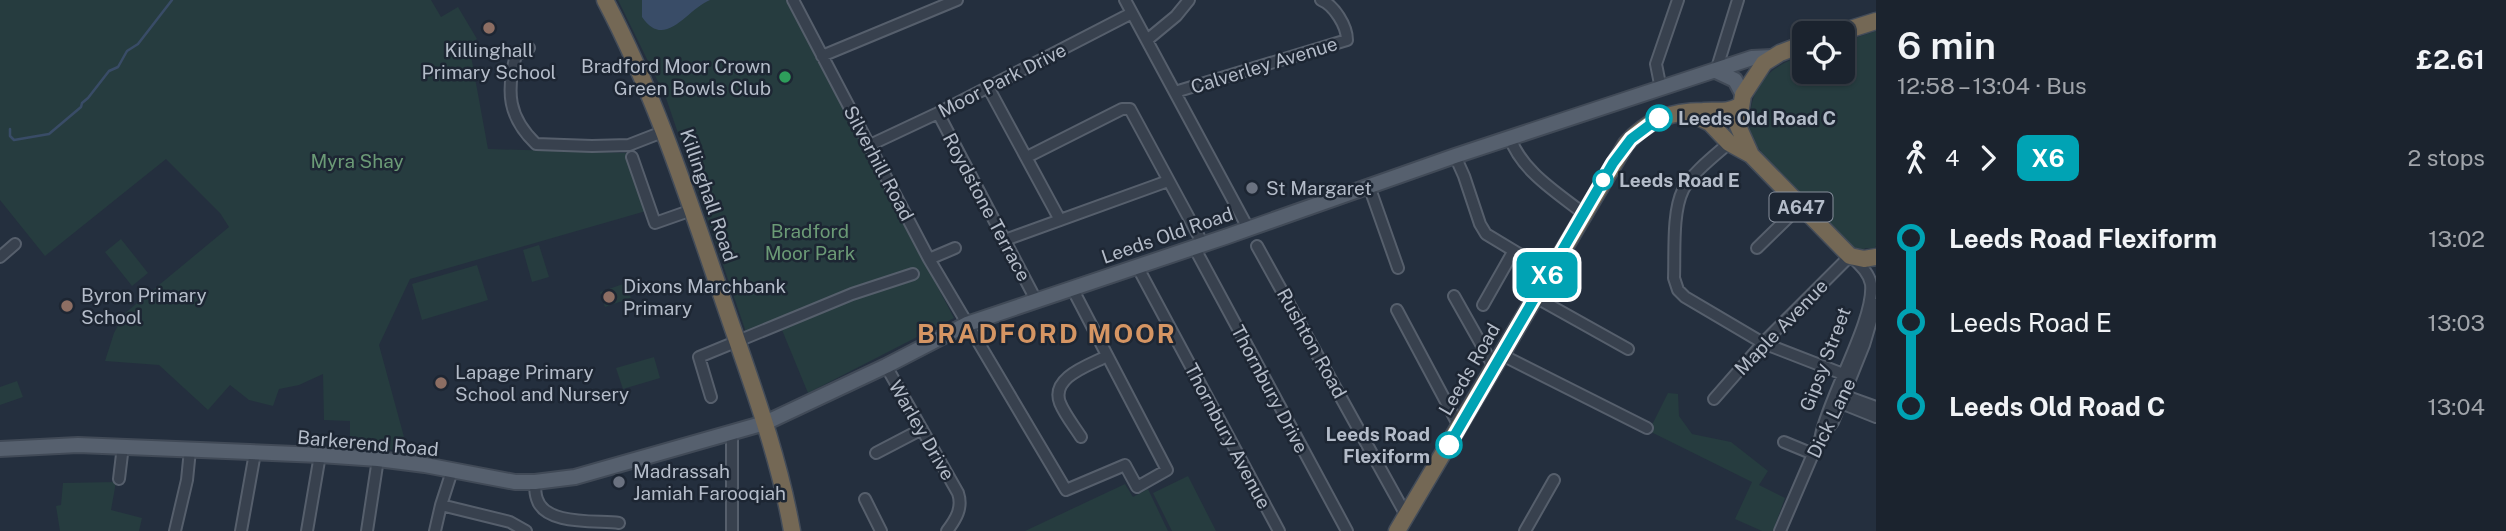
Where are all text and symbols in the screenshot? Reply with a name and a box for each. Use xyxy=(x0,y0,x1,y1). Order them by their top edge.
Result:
marker: Killinghall Primary School xyxy=(481,20,497,36)
map controls xyxy=(1792,21,1855,84)
button: locate xyxy=(1792,21,1855,84)
text: 6 min xyxy=(1897,23,1996,68)
street label: Calverley Avenue xyxy=(1188,32,1340,98)
street label: Moor Park Drive xyxy=(934,38,1070,122)
place label: Killinghall Primary School xyxy=(422,39,556,83)
text: £2.61 xyxy=(2416,44,2485,75)
place label: Bradford Moor Crown Green Bowls Club xyxy=(581,55,771,99)
marker: Bradford Moor Crown Green Bowls Club xyxy=(777,69,793,85)
text: 12:58 – 13:04 · Bus xyxy=(1897,72,2087,99)
street label: Silverhill Road xyxy=(839,102,919,224)
marker: Leeds Old Road C xyxy=(1646,105,1672,131)
place label: Leeds Old Road C xyxy=(1678,107,1836,129)
street label: Killinghall Road xyxy=(676,126,742,264)
street label: Roydstone Terrace xyxy=(939,129,1035,285)
icon: walk xyxy=(1897,139,1935,177)
icon: forward xyxy=(1969,139,2007,177)
text: 4 xyxy=(1945,144,1959,171)
text: X6 xyxy=(2031,144,2065,172)
text: 2 stops xyxy=(2407,144,2485,171)
park label: Myra Shay xyxy=(310,150,404,172)
place label: Leeds Road E xyxy=(1619,169,1740,191)
marker: Leeds Road E xyxy=(1593,170,1613,190)
place label: St Margaret xyxy=(1266,177,1372,199)
marker: St Margaret xyxy=(1244,180,1260,196)
road number: A647 xyxy=(1770,192,1832,222)
street label: Leeds Old Road xyxy=(1098,202,1236,268)
park label: Bradford Moor Park xyxy=(765,220,856,264)
text: Leeds Road Flexiform xyxy=(1949,223,2217,254)
text: 13:02 xyxy=(2428,225,2485,252)
line badge: X6 xyxy=(1516,252,1578,298)
text: X6 xyxy=(1530,261,1564,289)
place label: Dixons Marchbank Primary xyxy=(623,275,786,319)
street label: Maple Avenue xyxy=(1730,275,1832,379)
place label: Byron Primary School xyxy=(81,284,207,328)
street label: Rushton Road xyxy=(1273,284,1351,402)
marker: Dixons Marchbank Primary xyxy=(601,289,617,305)
marker: Byron Primary School xyxy=(59,298,75,314)
street label: Gipsy Street xyxy=(1795,304,1855,414)
text: Leeds Road E xyxy=(1949,307,2112,338)
text: 13:03 xyxy=(2428,309,2485,336)
district label: BRADFORD MOOR xyxy=(917,318,1177,349)
street label: Leeds Road xyxy=(1434,319,1504,419)
street label: Thornbury Drive xyxy=(1227,321,1313,457)
street label: Thornbury Avenue xyxy=(1180,360,1276,512)
place label: Lapage Primary School and Nursery xyxy=(455,361,629,405)
street label: Dick Lane xyxy=(1802,374,1860,462)
marker: Lapage Primary School and Nursery xyxy=(433,375,449,391)
street label: Warley Drive xyxy=(885,376,959,484)
text: Leeds Old Road C xyxy=(1949,391,2165,422)
text: 13:04 xyxy=(2427,393,2485,420)
place label: Leeds Road Flexiform xyxy=(1325,423,1430,467)
street label: Barkerend Road xyxy=(296,426,440,460)
marker: Leeds Road Flexiform xyxy=(1436,432,1462,458)
place label: Madrassah Jamiah Farooqiah xyxy=(633,460,786,504)
marker: Madrassah Jamiah Farooqiah xyxy=(611,474,627,490)

